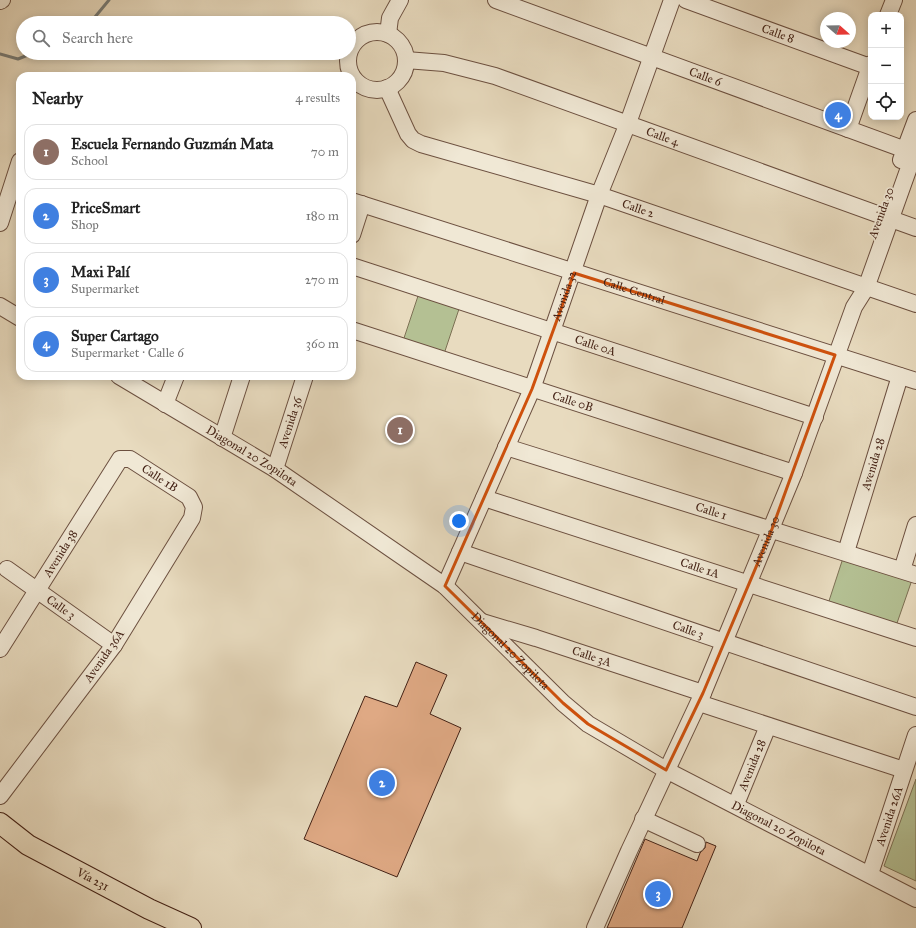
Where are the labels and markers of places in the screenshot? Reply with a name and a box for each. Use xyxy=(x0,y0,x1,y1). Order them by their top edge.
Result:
pin: 4 xyxy=(825,100,851,130)
pin: 1 xyxy=(387,415,413,445)
pin: 2 xyxy=(369,768,395,798)
pin: 3 xyxy=(645,879,671,909)

